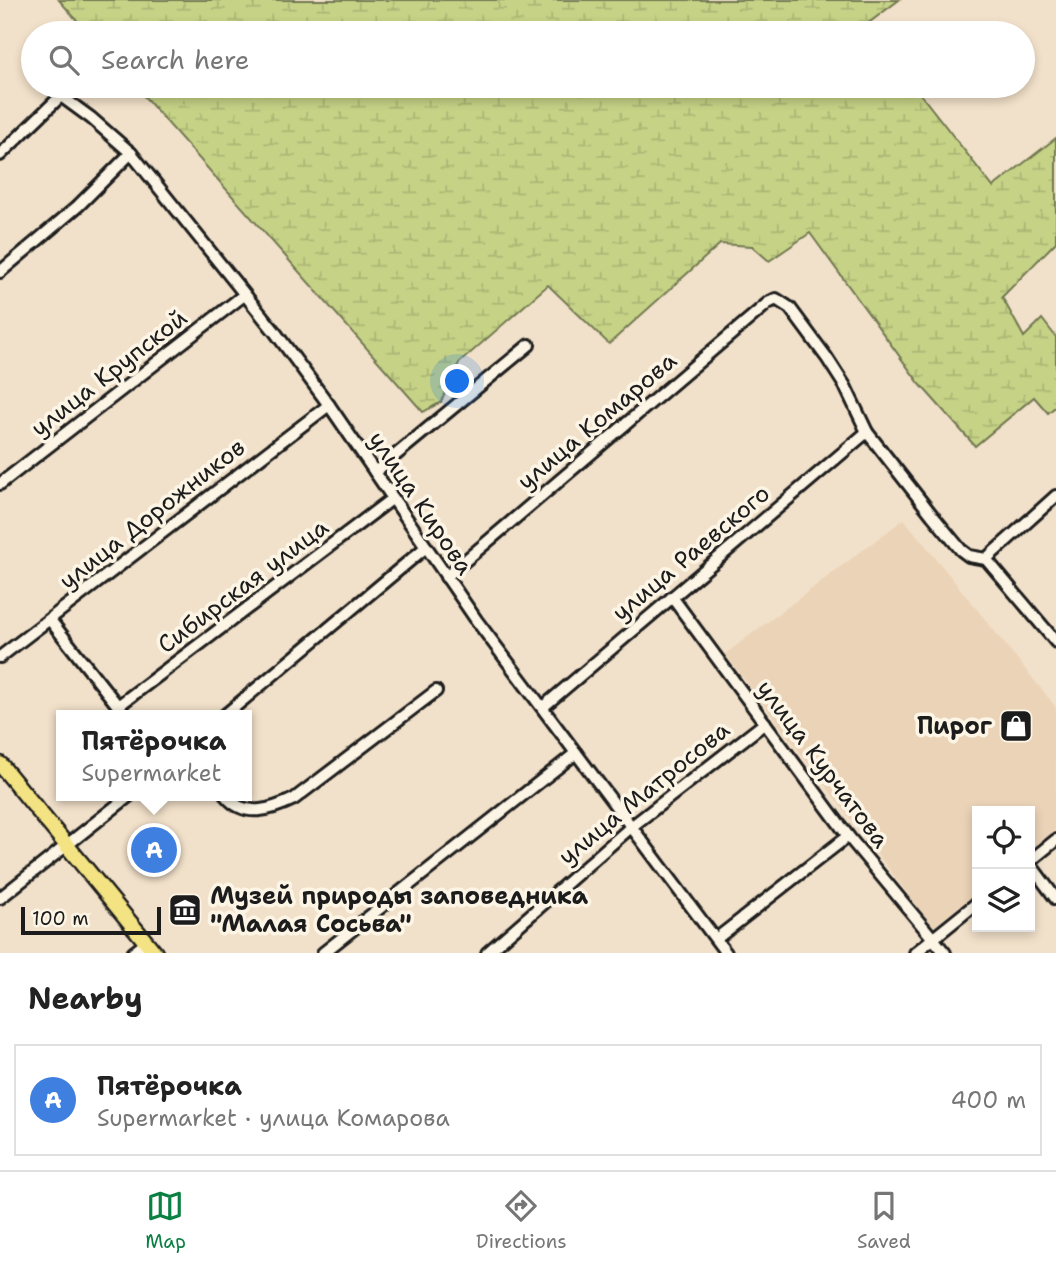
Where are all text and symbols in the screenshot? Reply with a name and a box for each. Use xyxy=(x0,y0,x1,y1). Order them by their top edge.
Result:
search box xyxy=(21,21,1035,98)
icon: search xyxy=(45,41,83,79)
text: Search here xyxy=(101,42,250,77)
street label: улица Крупской xyxy=(24,302,194,444)
street label: улица Комарова xyxy=(511,345,683,497)
your location xyxy=(440,364,474,398)
street label: улица Кирова xyxy=(361,425,481,581)
street label: улица Дорожников xyxy=(52,431,252,597)
street label: улица Раевского xyxy=(605,478,777,628)
street label: Сибирская улица xyxy=(151,511,335,661)
street label: улица Курчатова xyxy=(749,674,897,855)
shop icon: Пирог xyxy=(997,707,1035,745)
popup xyxy=(56,710,252,801)
place label: Пирог xyxy=(917,710,993,742)
street label: улица Матросова xyxy=(552,714,736,872)
text: Пятёрочка xyxy=(81,723,227,758)
text: Supermarket xyxy=(81,758,222,788)
map controls xyxy=(972,806,1035,932)
button: locate xyxy=(972,806,1035,869)
pin: A xyxy=(131,824,177,876)
button: layers xyxy=(972,869,1035,932)
place label: Музей природы заповедника "Малая Сосьва" xyxy=(210,880,589,940)
museum icon: Музей природы заповедника "Малая Сосьва" xyxy=(166,891,204,929)
scale bar xyxy=(21,904,161,936)
text: 100 m xyxy=(32,906,89,931)
text: Nearby xyxy=(28,978,143,1019)
text: Пятёрочка xyxy=(97,1068,242,1103)
text: A xyxy=(44,1085,62,1115)
text: 400 m xyxy=(950,1085,1026,1115)
text: Supermarket · улица Комарова xyxy=(97,1103,450,1133)
tab: Map xyxy=(145,1187,186,1254)
tab: Directions xyxy=(476,1187,567,1254)
tab: Saved xyxy=(857,1187,911,1254)

